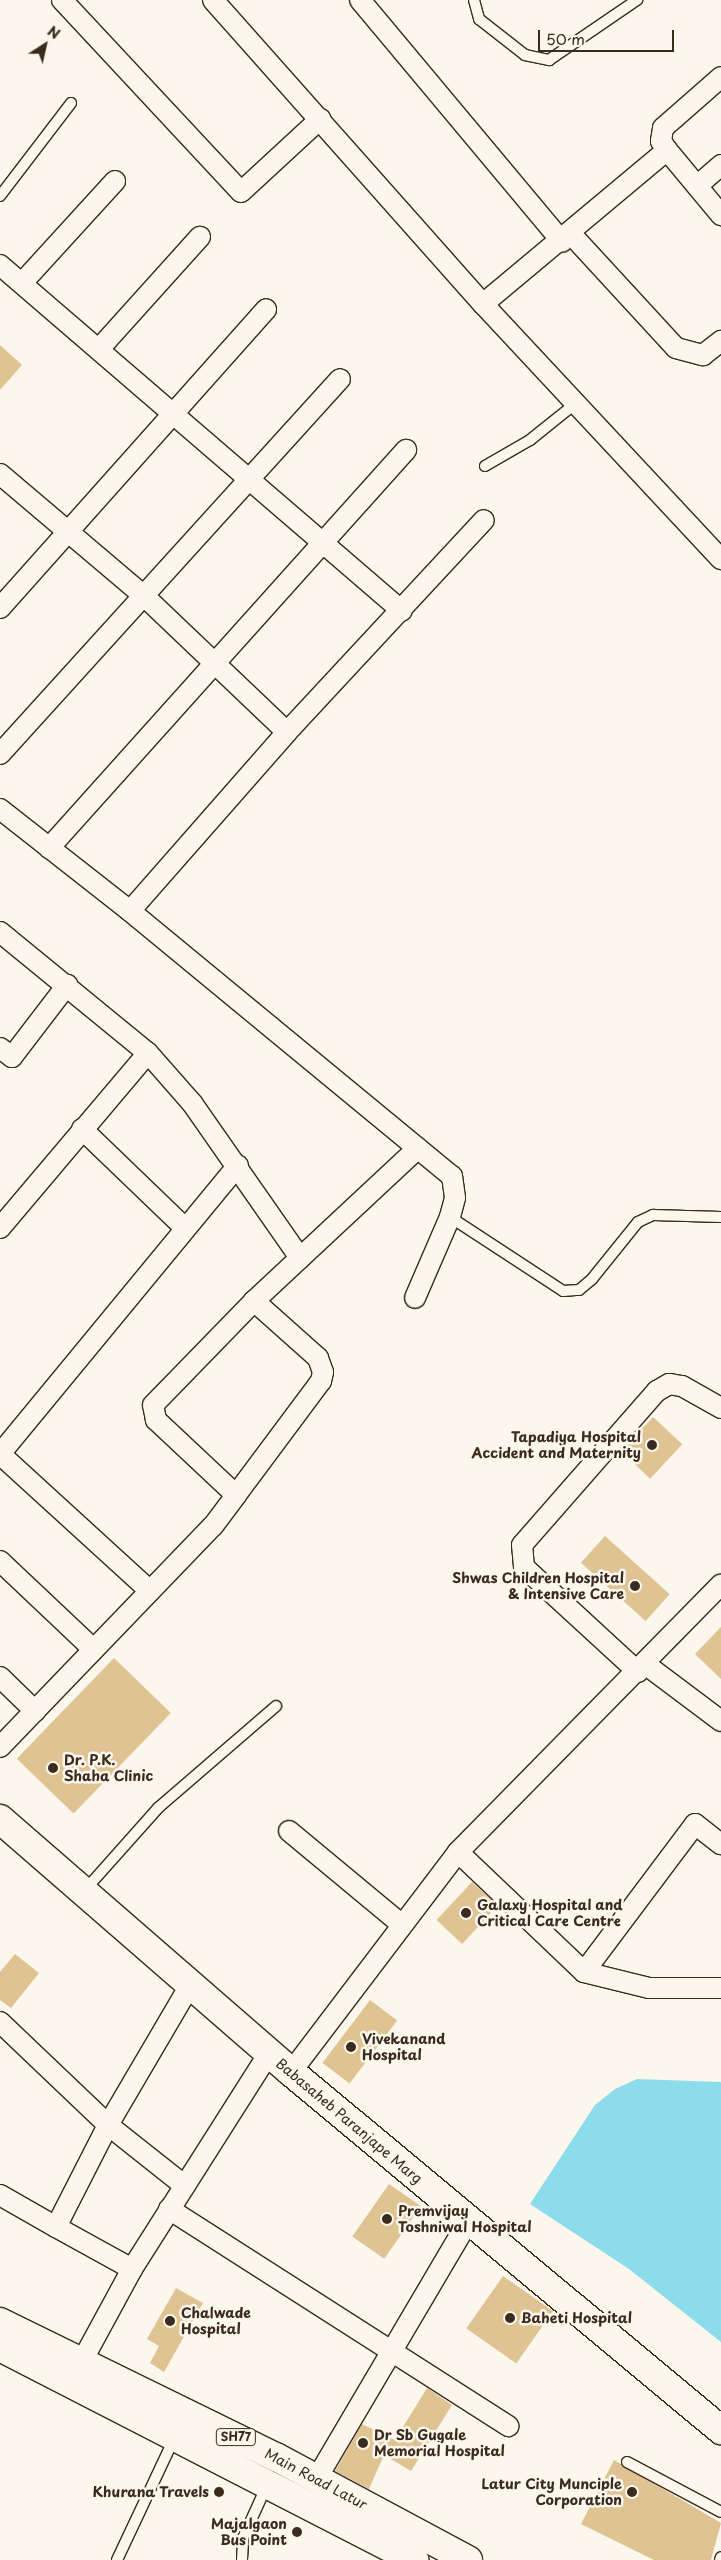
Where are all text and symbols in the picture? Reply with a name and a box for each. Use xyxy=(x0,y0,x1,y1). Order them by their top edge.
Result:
north arrow xyxy=(20,20,70,70)
scale bar xyxy=(541,20,677,52)
text: N xyxy=(43,21,64,44)
text: 50 m xyxy=(546,27,585,50)
place label: Tapadiya Hospital Accident and Maternity xyxy=(471,1429,641,1461)
marker: Tapadiya Hospital Accident and Maternity xyxy=(645,1438,659,1452)
place label: Shwas Children Hospital & Intensive Care xyxy=(451,1570,624,1602)
marker: Shwas Children Hospital & Intensive Care xyxy=(628,1579,642,1593)
place label: Dr. P.K. Shaha Clinic xyxy=(64,1752,153,1784)
marker: Dr. P.K. Shaha Clinic xyxy=(46,1761,60,1775)
place label: Galaxy Hospital and Critical Care Centre xyxy=(477,1897,624,1930)
marker: Galaxy Hospital and Critical Care Centre xyxy=(459,1906,473,1920)
place label: Vivekanand Hospital xyxy=(362,2031,445,2064)
marker: Vivekanand Hospital xyxy=(344,2040,358,2054)
street label: Babasaheb Paranjape Marg xyxy=(272,2054,426,2188)
place label: Premvijay Toshniwal Hospital xyxy=(398,2203,532,2236)
marker: Premvijay Toshniwal Hospital xyxy=(380,2212,394,2226)
place label: Chalwade Hospital xyxy=(181,2305,251,2338)
place label: Baheti Hospital xyxy=(521,2310,633,2326)
marker: Baheti Hospital xyxy=(503,2311,517,2325)
marker: Chalwade Hospital xyxy=(163,2314,177,2328)
place label: Dr Sb Gugale Memorial Hospital xyxy=(374,2427,505,2460)
road number: SH77 xyxy=(215,2428,257,2446)
marker: Dr Sb Gugale Memorial Hospital xyxy=(356,2436,370,2450)
street label: Main Road Latur xyxy=(262,2445,370,2513)
place label: Latur City Munciple Corporation xyxy=(481,2476,622,2508)
place label: Khurana Travels xyxy=(92,2484,209,2500)
marker: Khurana Travels xyxy=(213,2486,225,2498)
marker: Latur City Munciple Corporation xyxy=(626,2486,638,2498)
place label: Majalgaon Bus Point xyxy=(211,2516,287,2548)
marker: Majalgaon Bus Point xyxy=(291,2526,303,2538)

